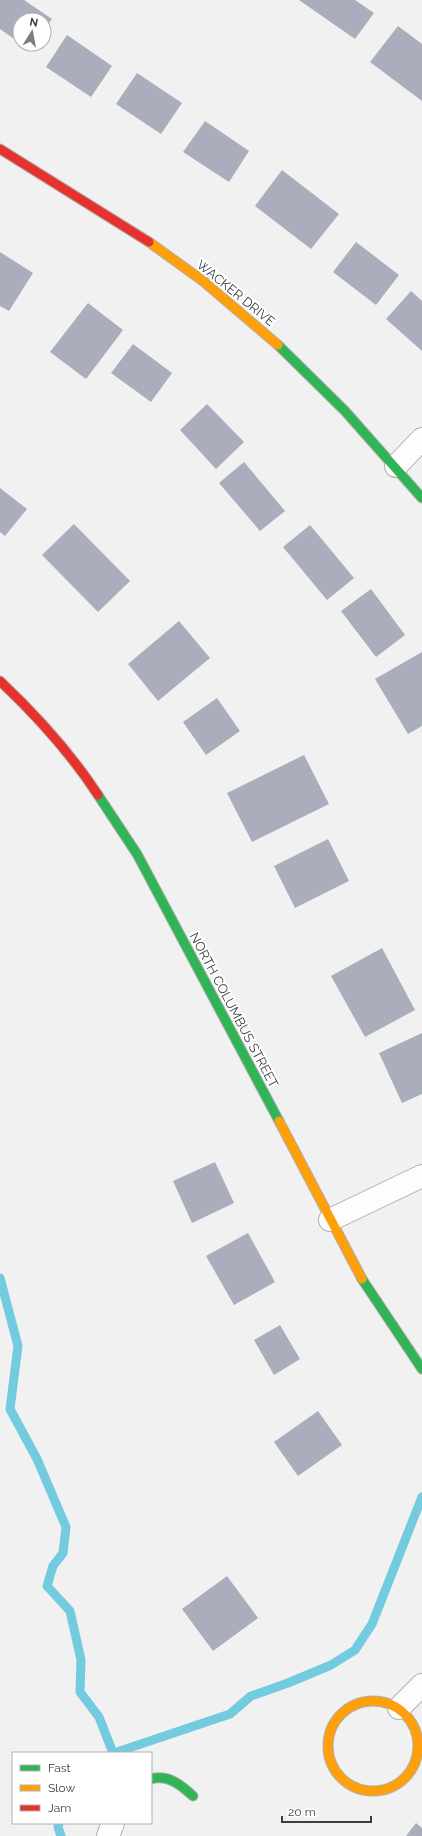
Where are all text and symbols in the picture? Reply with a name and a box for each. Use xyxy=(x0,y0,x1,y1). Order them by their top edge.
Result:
north arrow xyxy=(12,12,52,52)
text: N xyxy=(28,15,39,30)
street label: WACKER DRIVE xyxy=(194,257,278,329)
street label: NORTH COLUMBUS STREET xyxy=(187,930,281,1090)
legend xyxy=(12,1752,152,1824)
text: Fast xyxy=(48,1761,71,1775)
text: Slow xyxy=(48,1781,75,1795)
scale bar xyxy=(282,1798,371,1824)
text: Jam xyxy=(48,1801,71,1815)
text: 20 m xyxy=(288,1805,316,1819)

